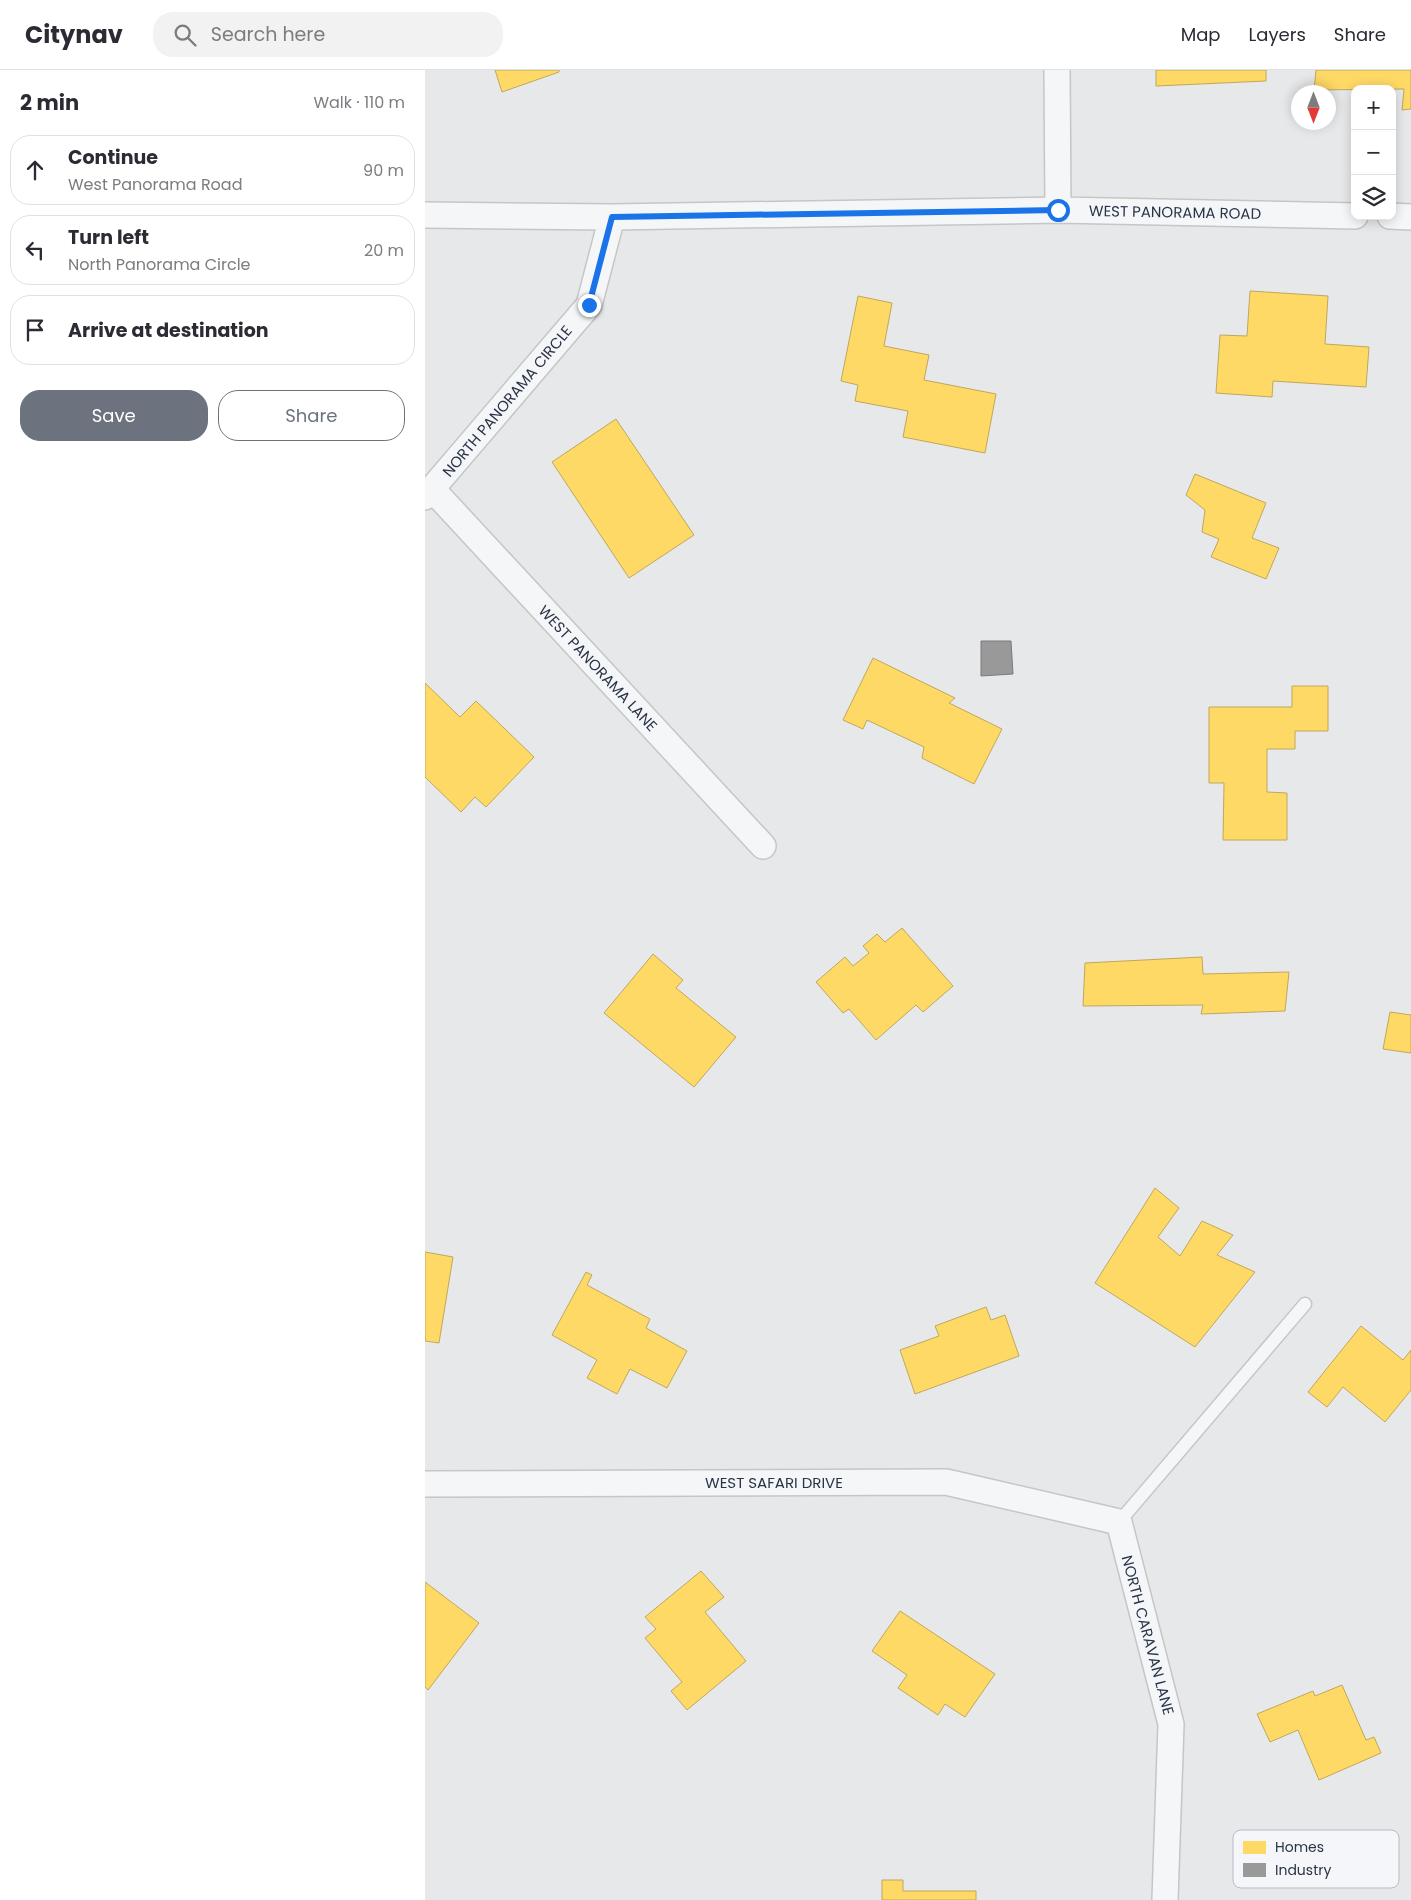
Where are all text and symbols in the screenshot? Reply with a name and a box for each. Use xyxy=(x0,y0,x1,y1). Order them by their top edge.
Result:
search box xyxy=(153,12,503,57)
text: Citynav xyxy=(25,18,123,51)
icon: search xyxy=(171,21,199,49)
text: Search here xyxy=(211,21,325,48)
text: Map xyxy=(1181,22,1221,47)
text: Layers xyxy=(1249,22,1306,47)
text: Share xyxy=(1334,22,1386,47)
north arrow xyxy=(1291,85,1336,130)
map controls xyxy=(1351,85,1396,220)
button: + xyxy=(1351,85,1396,130)
text: 2 min xyxy=(20,88,79,117)
text: Walk · 110 m xyxy=(313,91,405,114)
button: − xyxy=(1351,130,1396,175)
text: Continue xyxy=(68,144,158,171)
icon: ahead xyxy=(21,156,49,184)
text: 90 m xyxy=(363,159,404,182)
text: West Panorama Road xyxy=(68,173,243,196)
button: layers xyxy=(1351,175,1396,220)
route start xyxy=(1047,199,1070,222)
street label: WEST PANORAMA ROAD xyxy=(1089,200,1261,224)
text: Turn left xyxy=(68,224,149,251)
icon: left xyxy=(21,236,49,264)
text: 20 m xyxy=(364,239,404,262)
text: North Panorama Circle xyxy=(68,253,251,276)
route end xyxy=(578,294,601,317)
icon: arrive xyxy=(21,316,49,344)
text: Arrive at destination xyxy=(68,317,269,344)
street label: NORTH PANORAMA CIRCLE xyxy=(437,321,577,481)
button: Save xyxy=(20,390,208,441)
button: Share xyxy=(218,390,405,441)
street label: WEST PANORAMA LANE xyxy=(534,600,662,736)
street label: WEST SAFARI DRIVE xyxy=(705,1472,843,1493)
street label: NORTH CARAVAN LANE xyxy=(1117,1553,1179,1717)
legend xyxy=(1233,1830,1399,1888)
text: Homes xyxy=(1275,1837,1324,1857)
text: Industry xyxy=(1275,1860,1331,1880)

